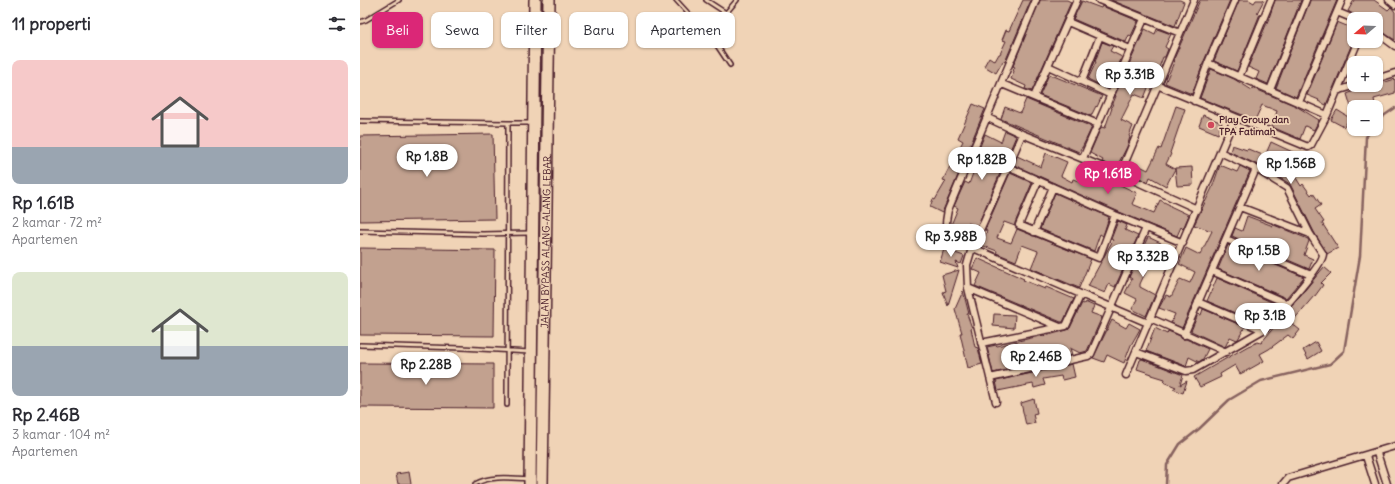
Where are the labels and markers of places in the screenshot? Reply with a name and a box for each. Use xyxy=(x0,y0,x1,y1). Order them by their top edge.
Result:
pin: Rp 3.31B xyxy=(1089,62,1171,96)
place label: Play Group dan TPA Fatimah xyxy=(1219,113,1289,138)
marker: Play Group dan TPA Fatimah xyxy=(1206,120,1216,130)
pin: Rp 1.8B xyxy=(390,144,464,178)
pin: Rp 1.82B xyxy=(941,147,1023,181)
pin: Rp 1.56B xyxy=(1250,151,1332,185)
pin: Rp 1.61B xyxy=(1067,161,1149,195)
pin: Rp 3.98B xyxy=(910,224,992,258)
pin: Rp 1.5B xyxy=(1222,238,1296,272)
pin: Rp 3.32B xyxy=(1102,244,1184,278)
pin: Rp 3.1B xyxy=(1228,303,1302,337)
pin: Rp 2.46B xyxy=(995,344,1077,378)
pin: Rp 2.28B xyxy=(385,352,467,386)

